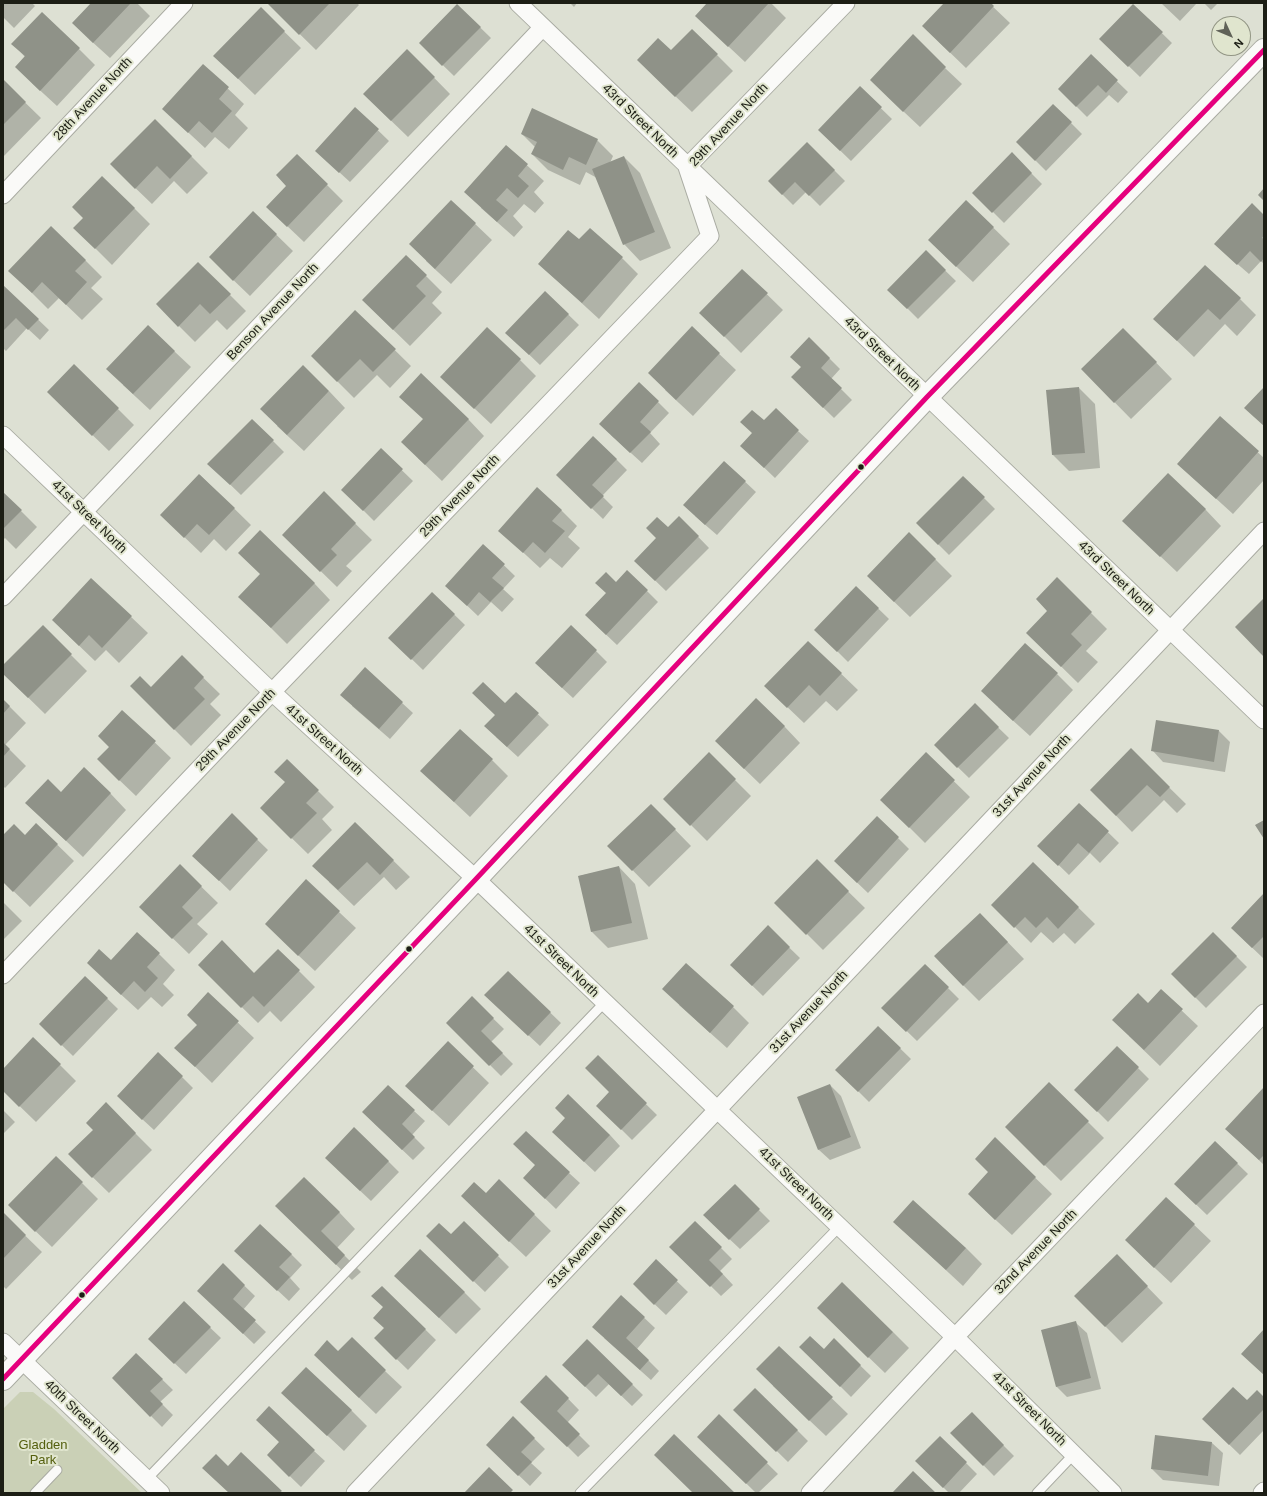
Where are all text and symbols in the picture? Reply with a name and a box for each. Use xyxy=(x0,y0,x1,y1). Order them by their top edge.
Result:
north arrow xyxy=(1211,16,1251,56)
text: N xyxy=(1232,37,1246,51)
street label: 28th Avenue North xyxy=(50,54,136,144)
street label: 29th Avenue North xyxy=(686,80,772,170)
street label: 43rd Street North xyxy=(599,81,681,161)
street label: Benson Avenue North xyxy=(224,260,322,364)
street label: 43rd Street North xyxy=(841,314,923,394)
street label: 29th Avenue North xyxy=(417,452,503,540)
unlabelled marker xyxy=(856,462,866,472)
street label: 41st Street North xyxy=(48,477,130,557)
street label: 43rd Street North xyxy=(1075,538,1157,618)
street label: 29th Avenue North xyxy=(193,686,279,774)
street label: 41st Street North xyxy=(282,701,366,779)
street label: 31st Avenue North xyxy=(990,731,1074,821)
street label: 41st Street North xyxy=(520,921,602,1001)
unlabelled marker xyxy=(404,944,414,954)
street label: 31st Avenue North xyxy=(767,967,851,1057)
street label: 41st Street North xyxy=(755,1144,837,1224)
street label: 31st Avenue North xyxy=(545,1202,629,1292)
street label: 32nd Avenue North xyxy=(992,1206,1080,1298)
unlabelled marker xyxy=(77,1290,87,1300)
street label: 41st Street North xyxy=(989,1369,1069,1449)
street label: 40th Street North xyxy=(41,1377,123,1457)
park label: Gladden Park xyxy=(18,1437,68,1468)

